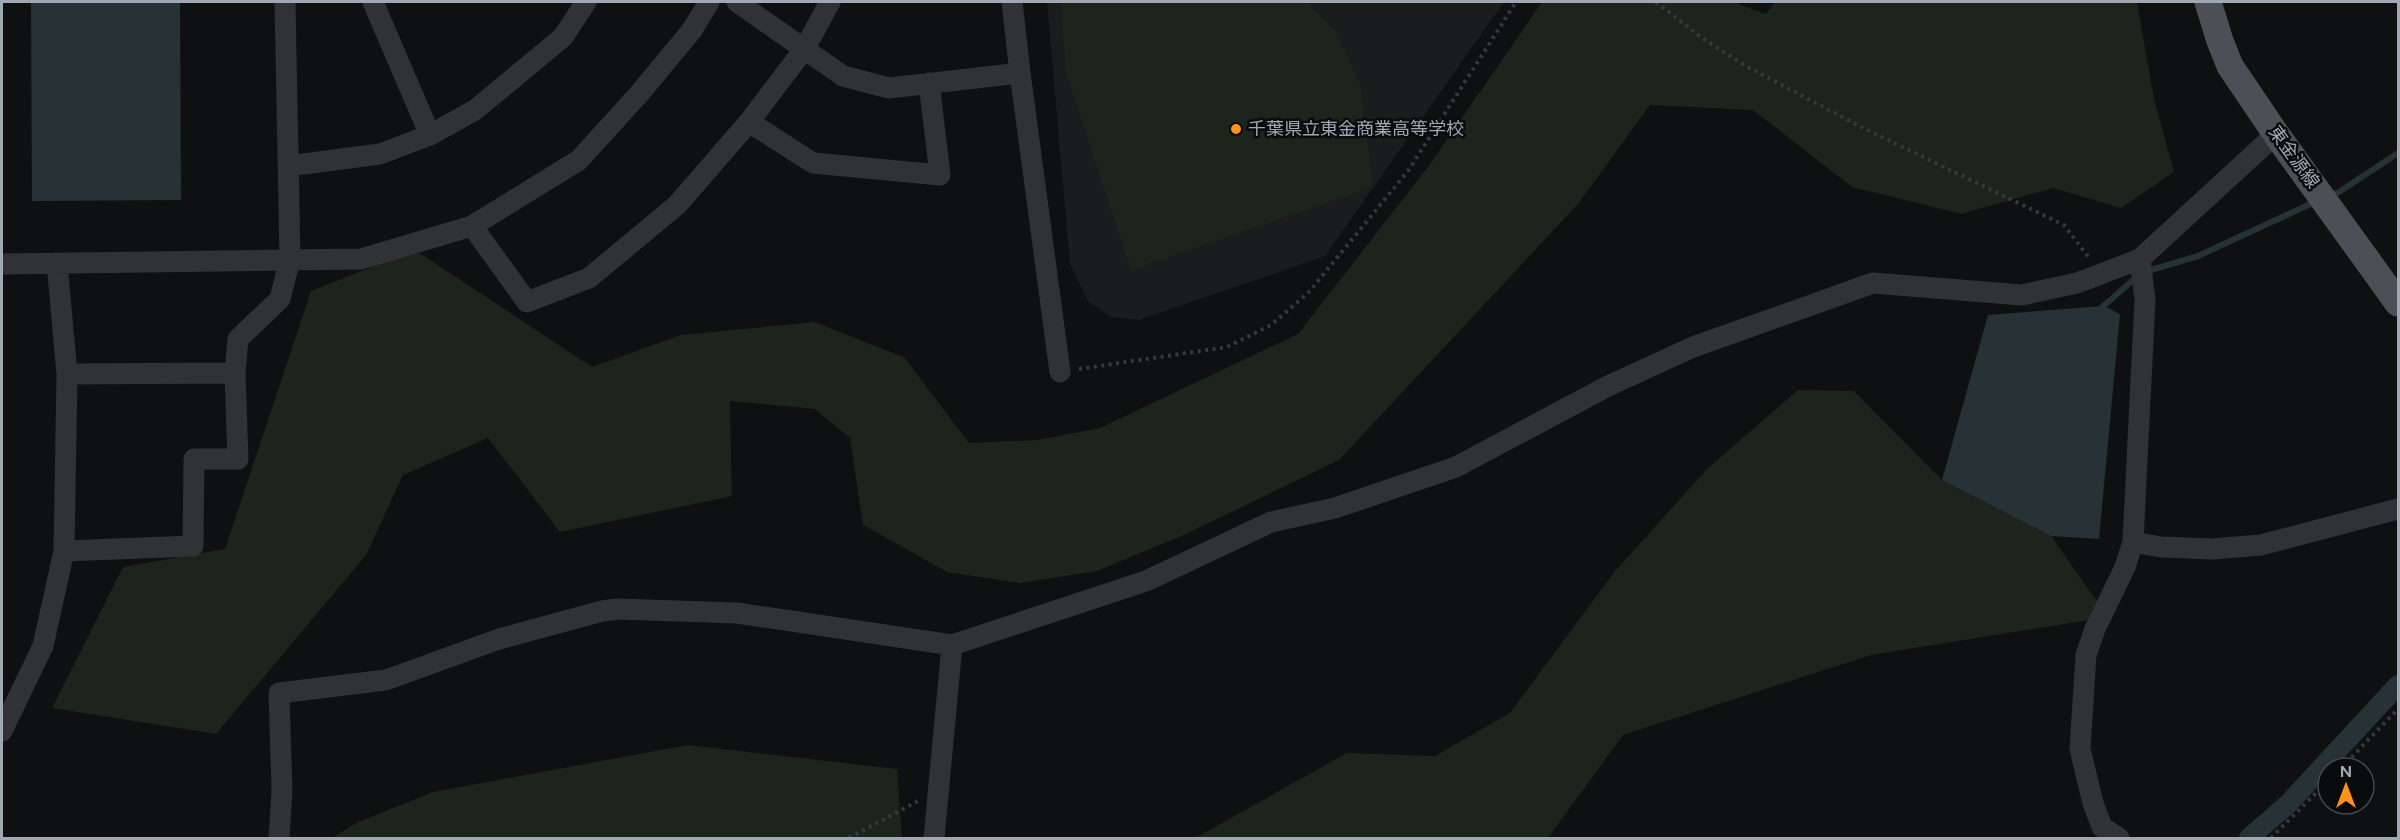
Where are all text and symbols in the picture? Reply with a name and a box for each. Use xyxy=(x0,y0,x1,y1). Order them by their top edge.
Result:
place label: 千葉県立東金商業高等学校 xyxy=(1248,118,1464,140)
street label: 東金源線 xyxy=(2264,121,2324,193)
marker: 千葉県立東金商業高等学校 xyxy=(1229,122,1243,136)
north arrow xyxy=(2316,756,2376,816)
text: N xyxy=(2340,762,2352,781)

